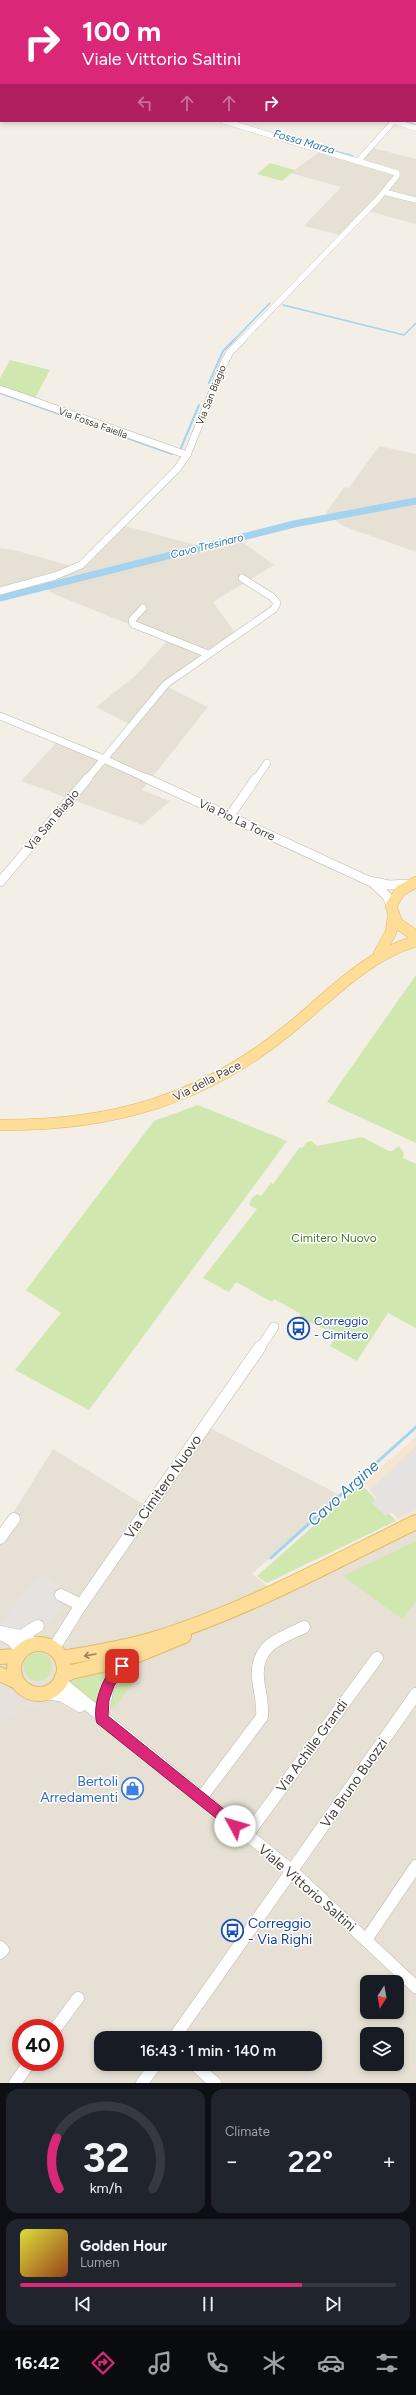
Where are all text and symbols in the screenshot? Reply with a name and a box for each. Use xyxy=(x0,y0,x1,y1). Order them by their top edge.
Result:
text: 100 m xyxy=(82,14,161,48)
icon: right xyxy=(16,16,68,68)
text: Viale Vittorio Saltini xyxy=(82,48,241,70)
icon: left xyxy=(134,92,156,114)
icon: ahead xyxy=(176,92,198,114)
icon: ahead xyxy=(218,92,240,114)
icon: right xyxy=(260,92,282,114)
water label: Fossa Marza xyxy=(272,127,337,157)
street label: Via San Biagio xyxy=(193,363,229,427)
street label: Via Fossa Faiella xyxy=(57,404,129,442)
water label: Cavo Tresinaro xyxy=(169,530,245,561)
street label: Via San Biagio xyxy=(22,786,82,854)
street label: Via Pio La Torre xyxy=(197,796,278,844)
street label: Via della Pace xyxy=(171,1058,244,1104)
park label: Cimitero Nuovo xyxy=(291,1231,377,1245)
place label: Correggio - Cimitero xyxy=(314,1314,369,1342)
bus stop icon: Correggio - Cimitero xyxy=(286,1315,312,1341)
street label: Via Cimitero Nuovo xyxy=(121,1432,205,1542)
water label: Cavo Argine xyxy=(303,1456,383,1530)
pin xyxy=(105,1649,139,1683)
one-way arrow xyxy=(84,1651,97,1659)
icon: arrive xyxy=(111,1655,133,1677)
street label: Via Achille Grandi xyxy=(273,1696,351,1796)
street label: Via Bruno Buozzi xyxy=(317,1735,391,1831)
place label: Bertoli Arredamenti xyxy=(40,1773,118,1806)
shop icon: Bertoli Arredamenti xyxy=(120,1776,146,1802)
position arrow xyxy=(214,1805,256,1847)
street label: Viale Vittorio Saltini xyxy=(255,1841,359,1935)
place label: Correggio - Via Righi xyxy=(248,1915,312,1948)
bus stop icon: Correggio - Via Righi xyxy=(220,1918,246,1944)
north arrow xyxy=(360,1975,404,2019)
map controls xyxy=(360,1975,404,2071)
speed limit sign: 40 xyxy=(12,2019,64,2071)
button: layers xyxy=(360,2027,404,2071)
text: 16:43 · 1 min · 140 m xyxy=(140,2042,276,2060)
text: Climate xyxy=(225,2124,270,2139)
text: 32 xyxy=(82,2132,129,2182)
text: 22° xyxy=(288,2143,333,2180)
text: − xyxy=(225,2148,239,2175)
text: + xyxy=(382,2148,396,2175)
text: km/h xyxy=(89,2179,122,2197)
text: Golden Hour xyxy=(80,2237,167,2255)
text: Lumen xyxy=(80,2255,119,2270)
icon: previous xyxy=(72,2293,94,2315)
icon: pause xyxy=(197,2293,219,2315)
icon: next xyxy=(322,2293,344,2315)
icon: directions xyxy=(89,2349,117,2377)
icon: music xyxy=(146,2349,174,2377)
icon: phone xyxy=(203,2349,231,2377)
icon: climate xyxy=(260,2349,288,2377)
icon: car xyxy=(317,2349,345,2377)
icon: filters xyxy=(373,2349,401,2377)
text: 16:42 xyxy=(14,2352,60,2374)

